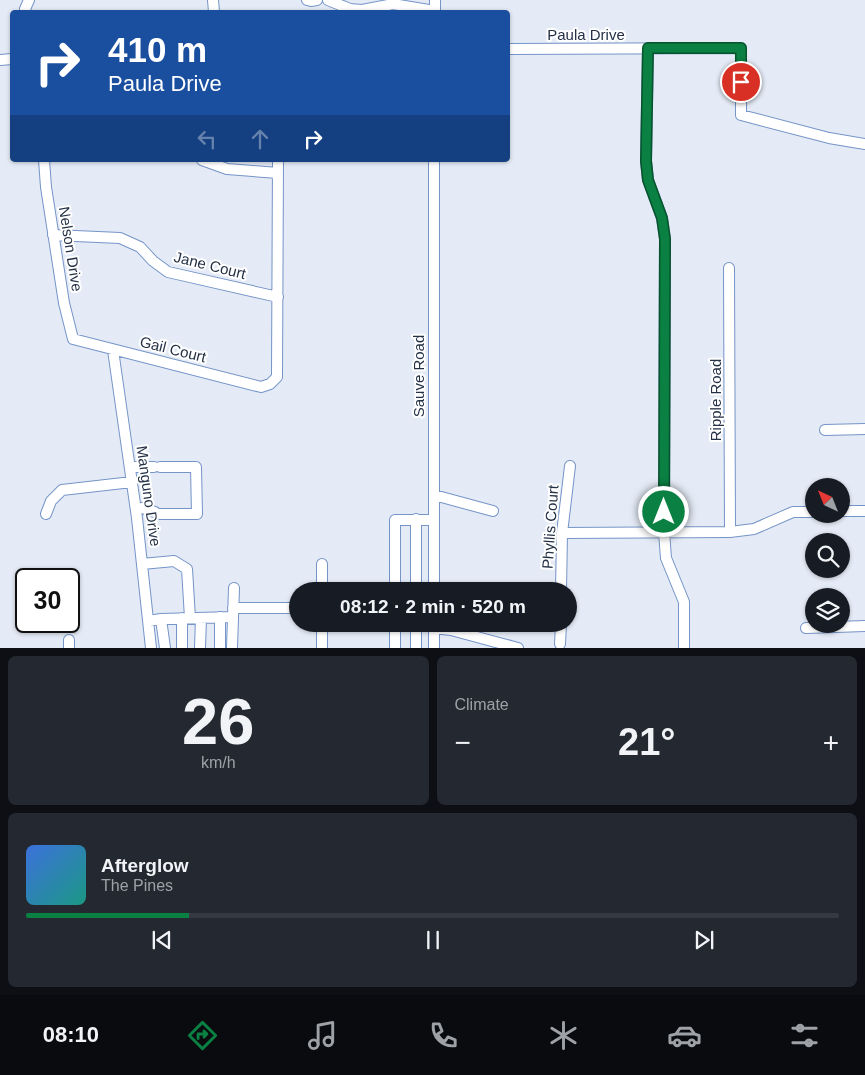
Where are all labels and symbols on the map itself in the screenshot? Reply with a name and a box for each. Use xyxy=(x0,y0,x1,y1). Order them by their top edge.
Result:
street label: Paula Drive xyxy=(547,26,625,43)
pin xyxy=(720,61,762,103)
street label: Nelson Drive xyxy=(56,205,86,293)
street label: Jane Court xyxy=(172,248,248,282)
street label: Gail Court xyxy=(138,333,209,366)
street label: Sauve Road xyxy=(410,335,427,417)
street label: Ripple Road xyxy=(707,359,724,441)
street label: Manguno Drive xyxy=(134,444,164,548)
north arrow xyxy=(805,478,850,522)
street label: Phyllis Court xyxy=(539,484,561,570)
position arrow xyxy=(637,485,689,537)
speed limit sign: 30 xyxy=(15,568,80,633)

